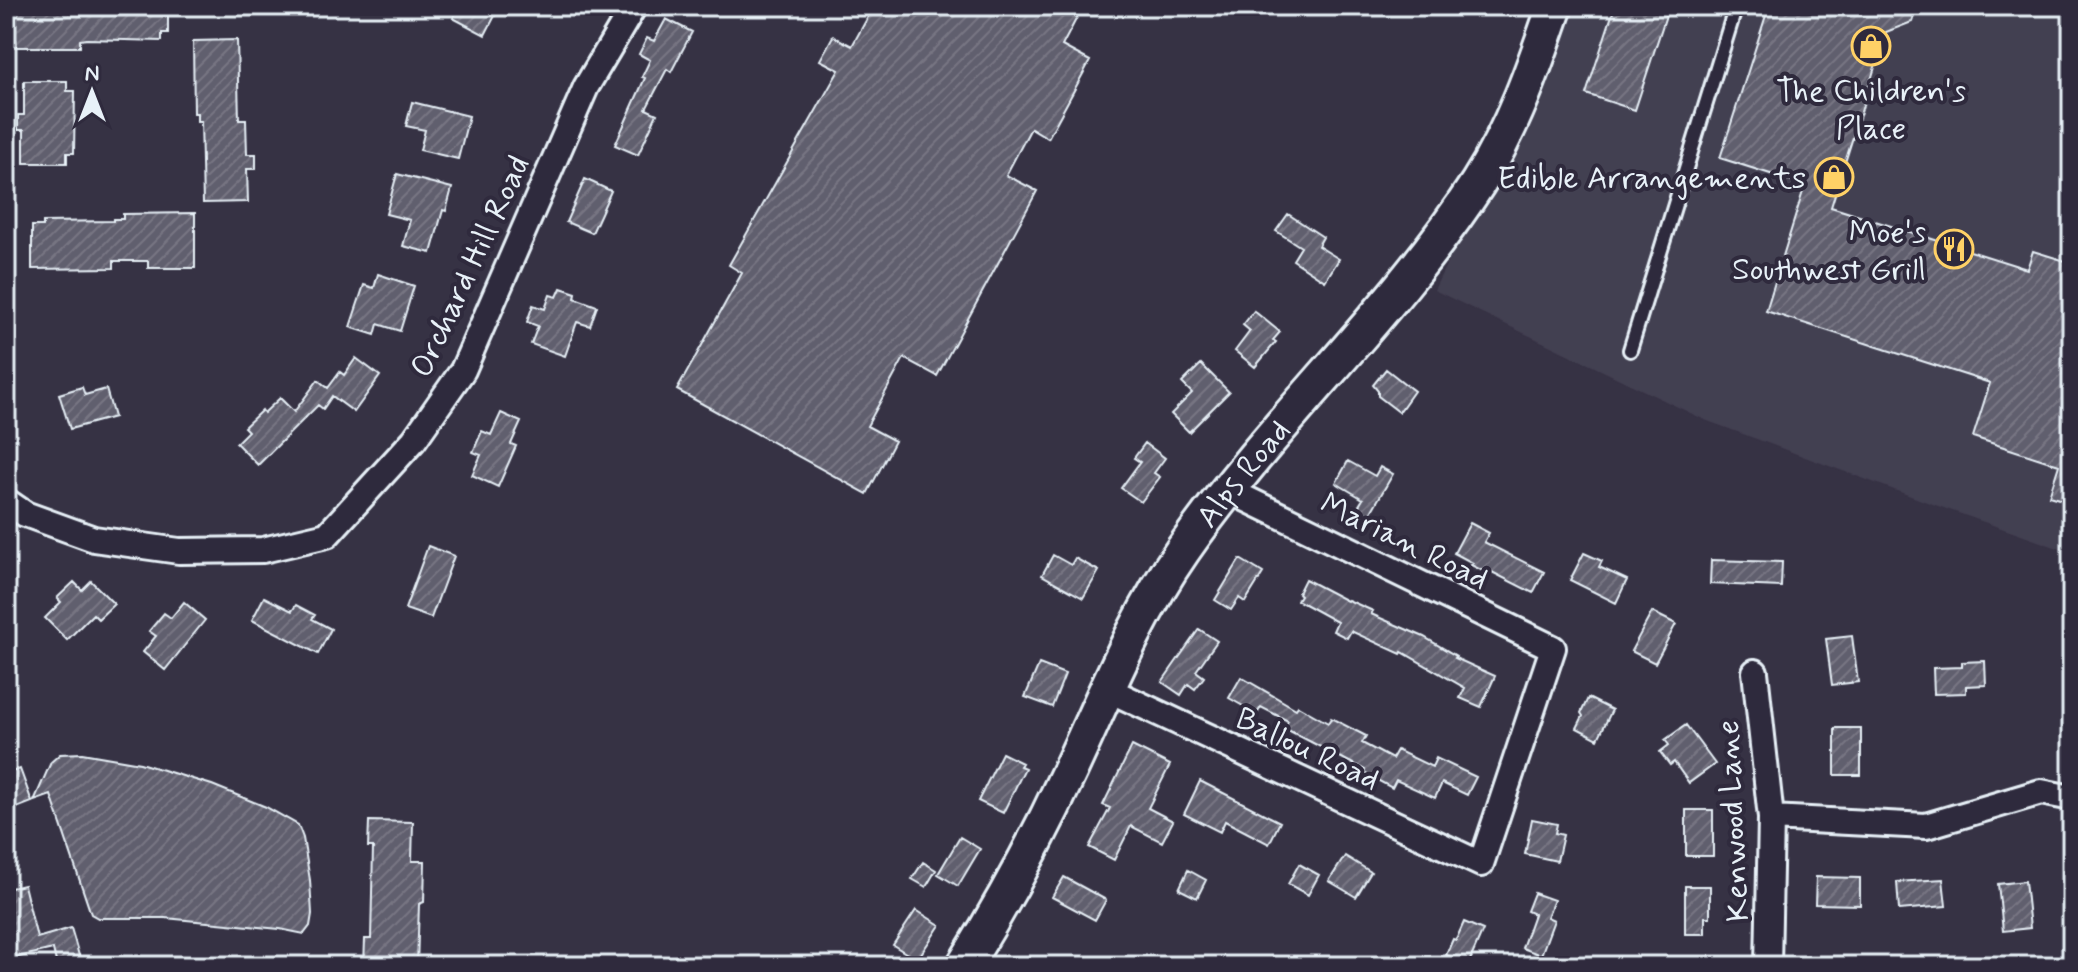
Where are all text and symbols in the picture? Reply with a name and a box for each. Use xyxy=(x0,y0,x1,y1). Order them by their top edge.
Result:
shop icon: The Children's Place xyxy=(1850,25,1892,67)
north arrow xyxy=(52,52,132,132)
text: N xyxy=(85,60,99,88)
place label: The Children's Place xyxy=(1776,71,1966,150)
street label: Orchard Hill Road xyxy=(401,149,540,384)
shop icon: Edible Arrangements xyxy=(1813,156,1855,198)
place label: Edible Arrangements xyxy=(1497,158,1806,200)
place label: Moe's Southwest Grill xyxy=(1732,212,1926,291)
restaurant icon: Moe's Southwest Grill xyxy=(1933,228,1975,270)
street label: Alps Road xyxy=(1187,411,1301,537)
street label: Marian Road xyxy=(1313,483,1495,601)
street label: Ballou Road xyxy=(1228,698,1386,801)
street label: Kenwood Lane xyxy=(1708,719,1760,923)

